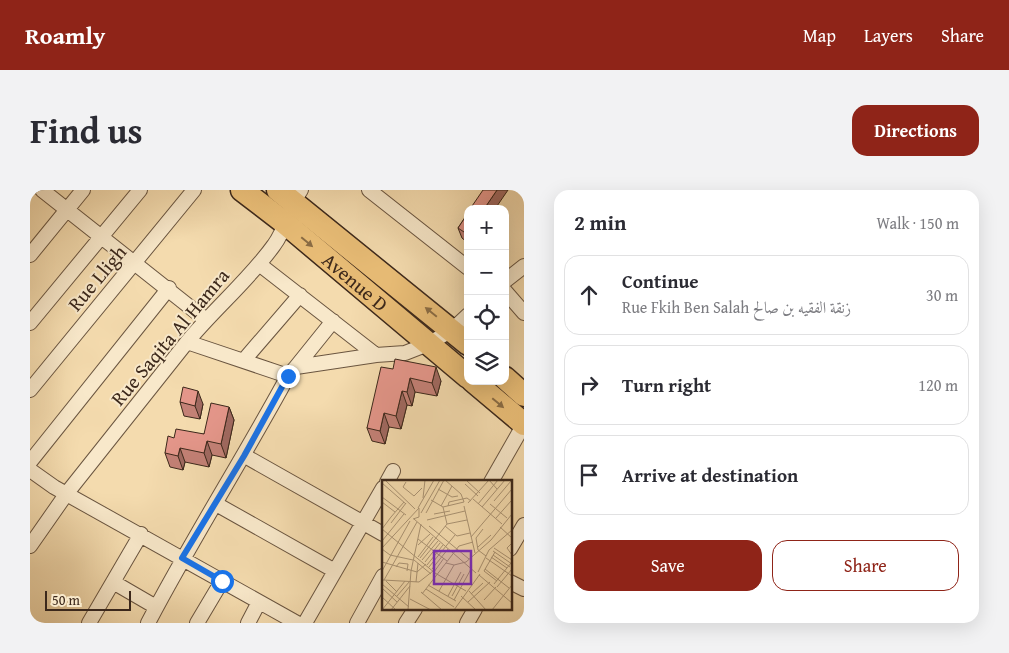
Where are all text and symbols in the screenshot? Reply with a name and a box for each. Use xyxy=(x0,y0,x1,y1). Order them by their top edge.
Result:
text: Roamly xyxy=(25,18,105,53)
text: Map xyxy=(803,22,836,49)
text: Layers xyxy=(864,22,913,49)
text: Share xyxy=(941,22,984,49)
text: Find us xyxy=(30,105,143,156)
button: Directions xyxy=(852,105,979,156)
map controls xyxy=(464,205,509,385)
button: + xyxy=(464,205,509,250)
text: 2 min xyxy=(574,207,626,238)
text: Walk · 150 m xyxy=(876,211,959,235)
one-way arrow xyxy=(301,236,313,248)
street label: Rue Lligh xyxy=(60,238,133,317)
street label: Avenue D xyxy=(316,246,395,318)
button: − xyxy=(464,250,509,295)
street label: Rue Saqita Al Hamra xyxy=(104,261,236,412)
text: Continue xyxy=(622,267,699,295)
icon: ahead xyxy=(575,281,603,309)
text: 30 m xyxy=(926,283,958,307)
button: locate xyxy=(464,295,509,340)
text: Rue Fkih Ben Salah زنقة الفقيه بن صالح xyxy=(622,295,851,319)
one-way arrow xyxy=(424,307,437,318)
button: layers xyxy=(464,340,509,385)
route end xyxy=(277,365,300,388)
icon: right xyxy=(575,371,603,399)
text: Turn right xyxy=(622,371,711,399)
text: 120 m xyxy=(918,373,958,397)
one-way arrow xyxy=(491,397,504,408)
icon: arrive xyxy=(575,461,603,489)
text: Arrive at destination xyxy=(622,461,798,489)
inset map xyxy=(382,480,512,610)
button: Save xyxy=(574,540,762,591)
button: Share xyxy=(772,540,959,591)
route start xyxy=(211,570,234,593)
scale bar xyxy=(45,588,131,611)
text: 50 m xyxy=(52,590,80,610)

